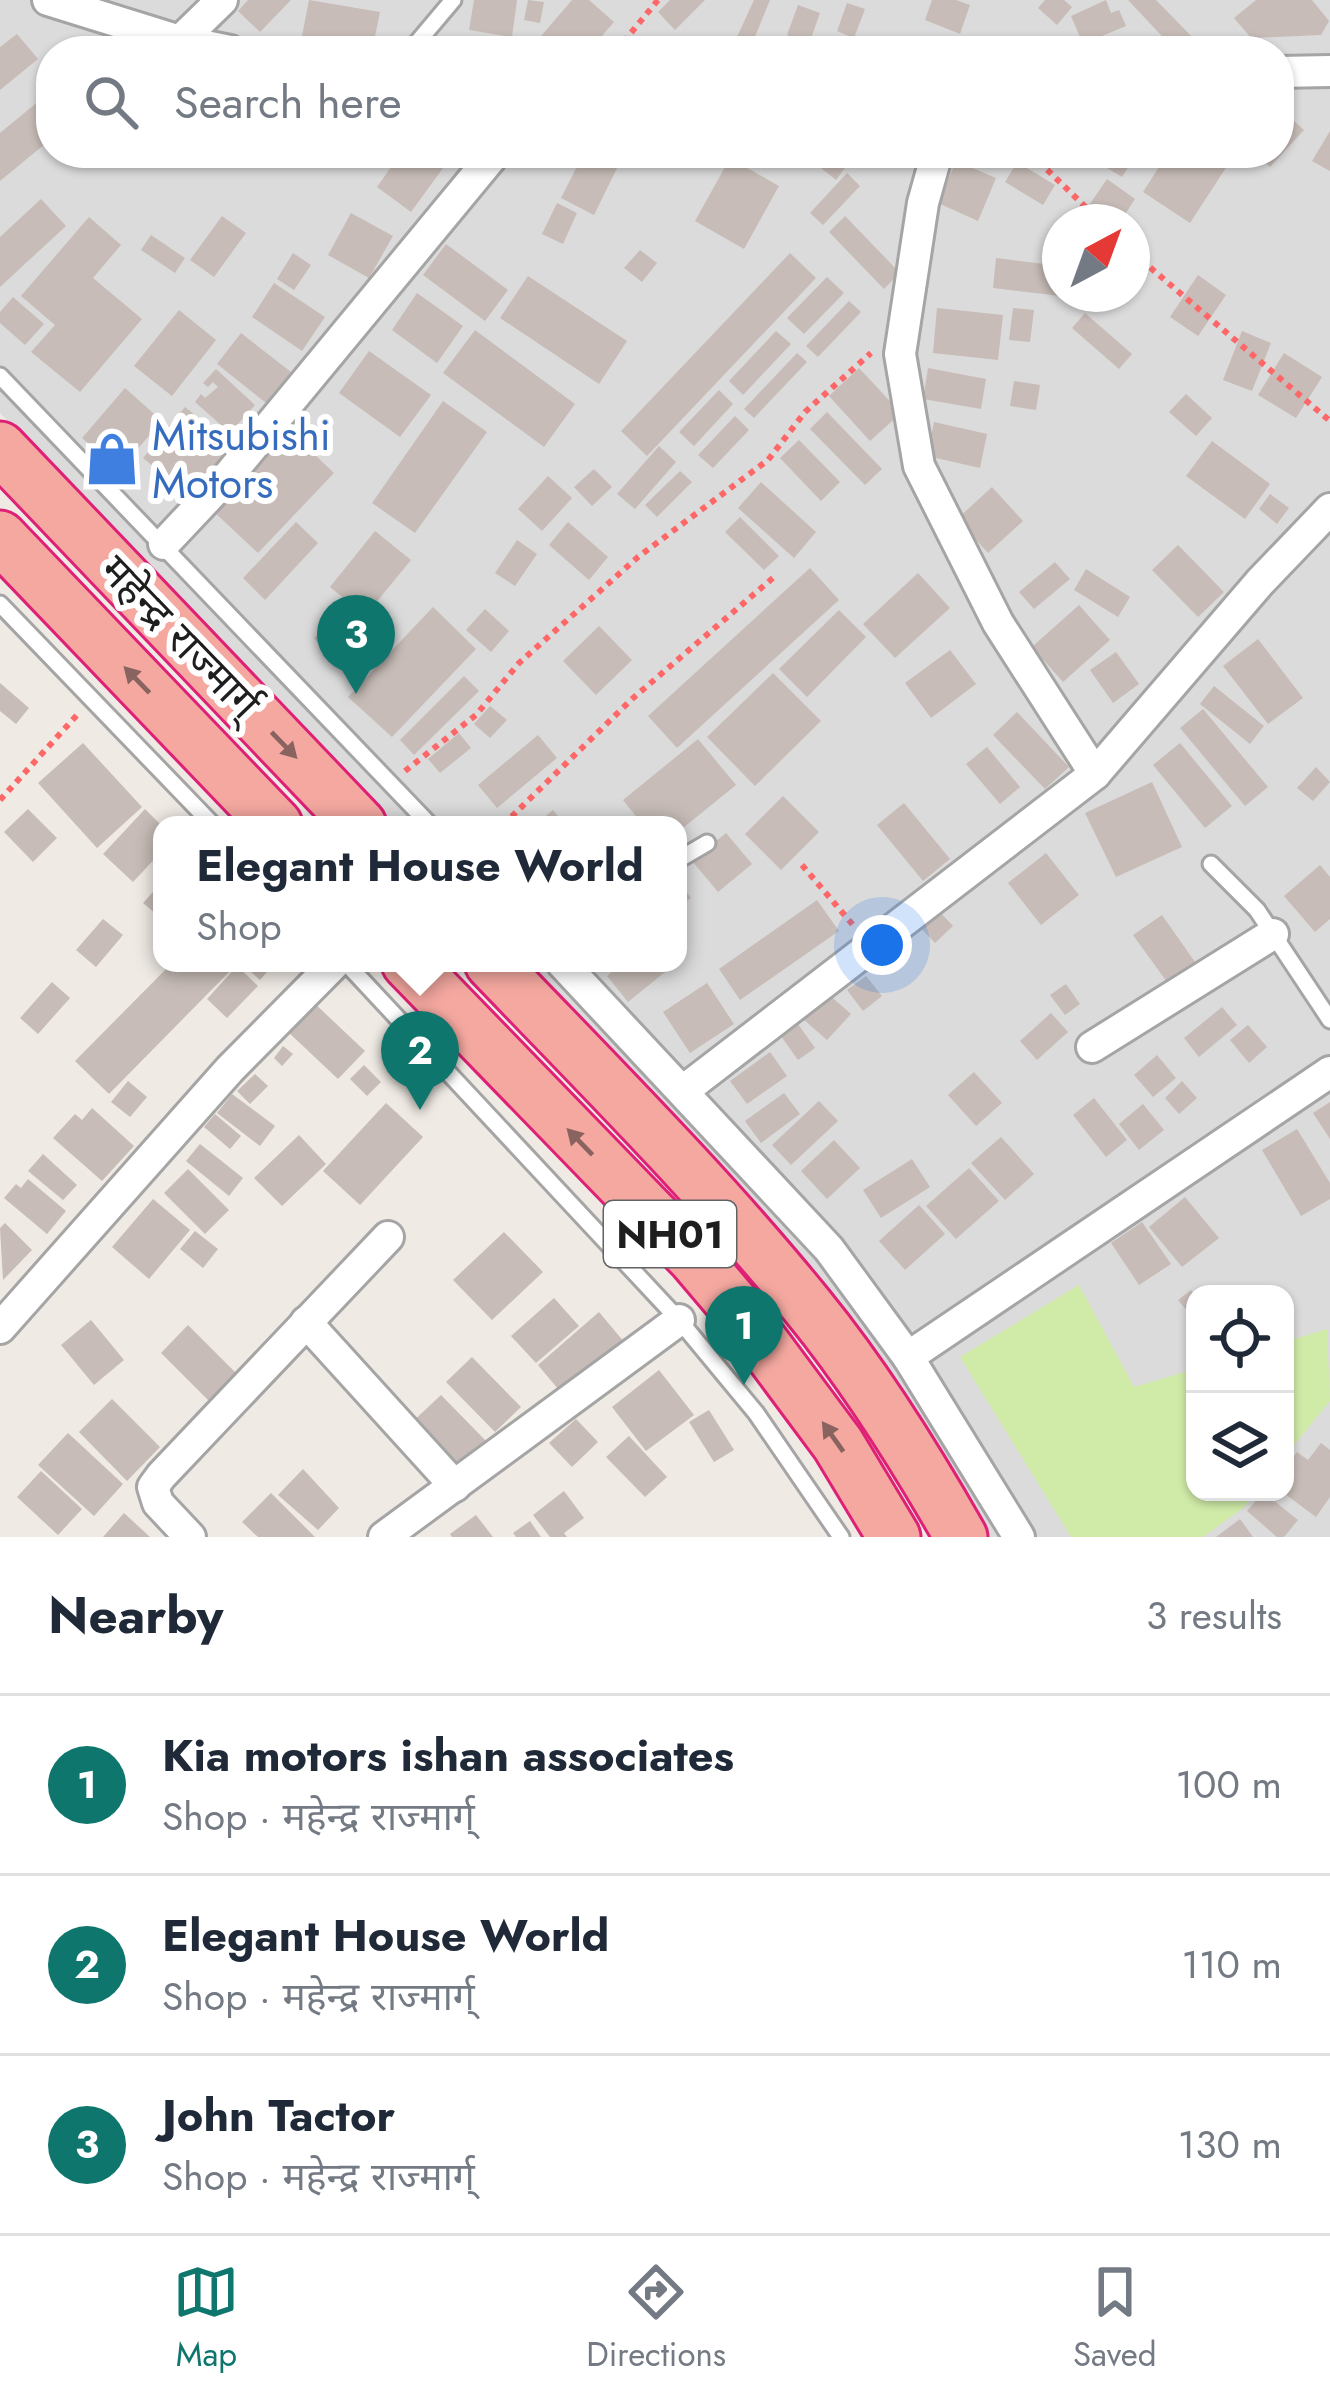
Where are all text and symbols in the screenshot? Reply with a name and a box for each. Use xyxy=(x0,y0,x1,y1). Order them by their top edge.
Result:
search box xyxy=(36,36,1294,168)
icon: search xyxy=(78,69,144,135)
text: Search here xyxy=(174,70,402,135)
north arrow xyxy=(1042,204,1150,312)
place label: Mitsubishi Motors xyxy=(152,405,331,514)
shop icon: Mitsubishi Motors xyxy=(83,430,141,488)
street label: महेन्द्र राज्मार्ग् xyxy=(86,541,278,737)
pin: 3 xyxy=(317,595,395,694)
one-way arrow xyxy=(123,666,151,695)
one-way arrow xyxy=(270,731,298,760)
popup xyxy=(153,816,687,972)
text: Elegant House World xyxy=(196,833,644,898)
text: Shop xyxy=(196,898,282,955)
your location xyxy=(852,915,912,975)
pin: 2 xyxy=(381,1011,459,1110)
one-way arrow xyxy=(566,1128,594,1157)
road number: NH01 xyxy=(604,1201,736,1267)
map controls xyxy=(1186,1285,1294,1501)
button: locate xyxy=(1186,1285,1294,1393)
pin: 1 xyxy=(705,1286,783,1385)
button: layers xyxy=(1186,1393,1294,1501)
one-way arrow xyxy=(822,1421,845,1454)
text: Nearby xyxy=(48,1578,223,1652)
text: 3 results xyxy=(1146,1587,1282,1644)
text: Kia motors ishan associates xyxy=(162,1723,734,1788)
text: 1 xyxy=(77,1756,97,1813)
text: 100 m xyxy=(1176,1756,1282,1813)
text: Shop · महेन्द्र राज्मार्ग् xyxy=(162,1788,475,1845)
text: Elegant House World xyxy=(162,1903,609,1968)
text: 2 xyxy=(74,1936,100,1993)
text: 110 m xyxy=(1181,1936,1282,1993)
text: Shop · महेन्द्र राज्मार्ग् xyxy=(162,1968,475,2025)
text: John Tactor xyxy=(162,2083,395,2148)
text: 3 xyxy=(75,2116,99,2173)
text: 130 m xyxy=(1178,2116,1282,2173)
text: Shop · महेन्द्र राज्मार्ग् xyxy=(162,2148,475,2205)
tab: Map xyxy=(173,2259,239,2378)
tab: Directions xyxy=(586,2259,726,2378)
tab: Saved xyxy=(1073,2259,1157,2378)

